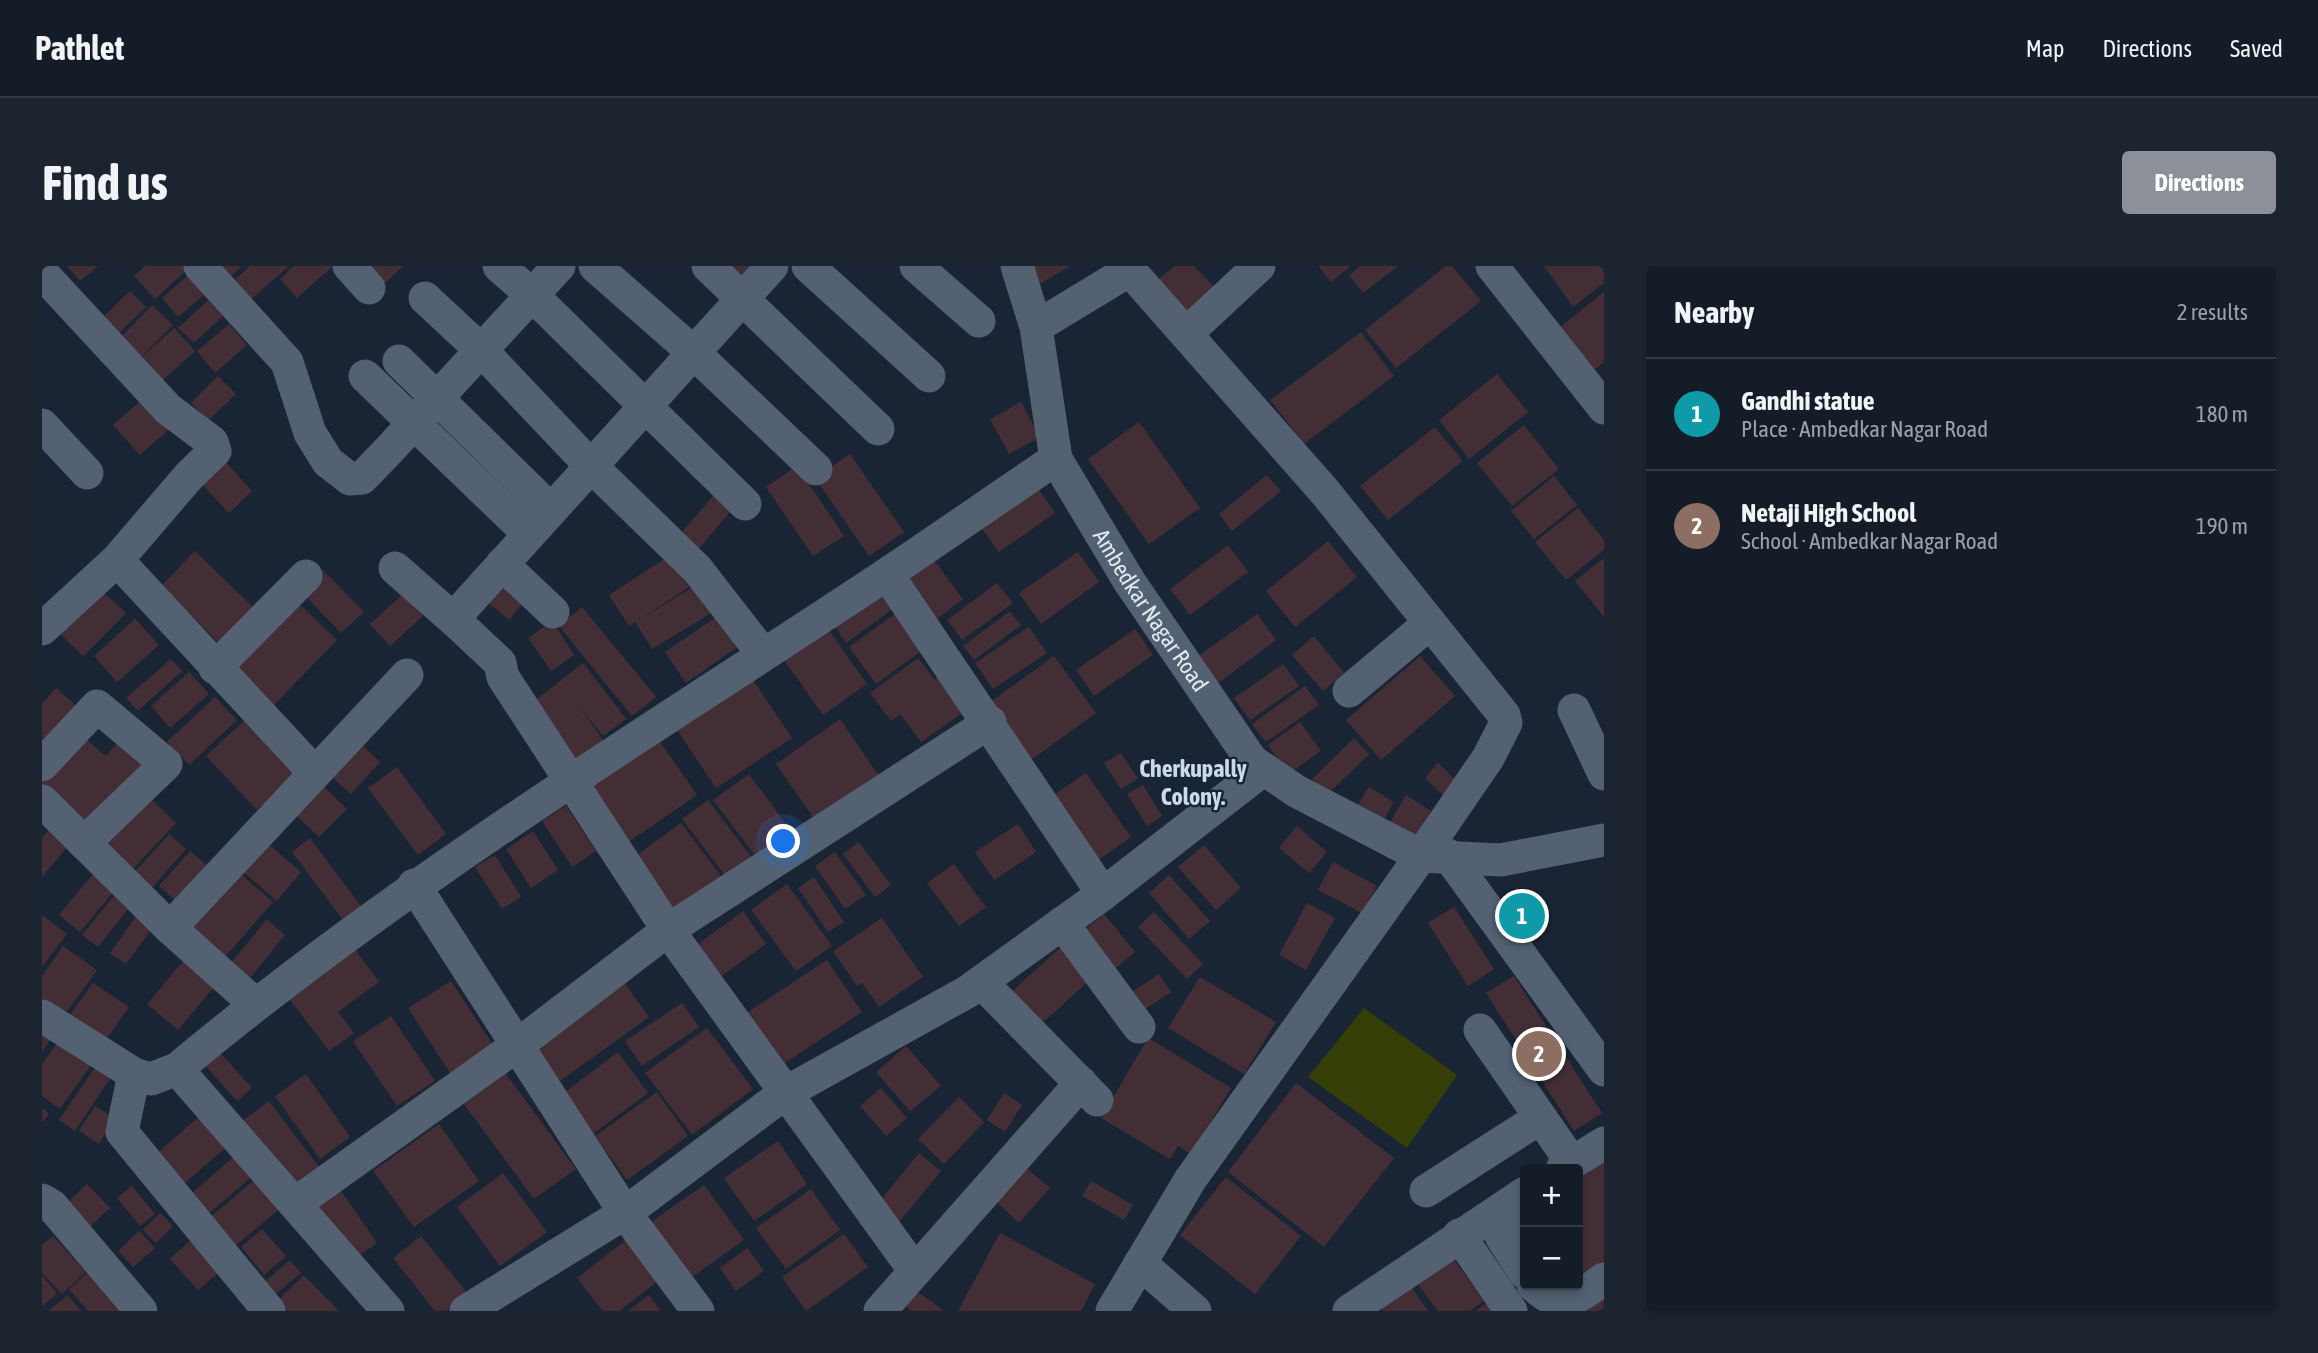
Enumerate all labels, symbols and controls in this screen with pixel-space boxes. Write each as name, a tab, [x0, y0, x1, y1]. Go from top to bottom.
text: Pathlet	[35, 29, 124, 67]
text: Map	[2026, 35, 2064, 62]
text: Directions	[2102, 35, 2192, 62]
text: Saved	[2230, 35, 2283, 62]
button: Directions	[2122, 151, 2276, 214]
text: Find us	[42, 154, 168, 210]
text: Nearby	[1674, 295, 1754, 329]
text: 2 results	[2177, 299, 2248, 325]
text: Gandhi statue	[1741, 386, 1875, 416]
text: 1	[1692, 401, 1702, 427]
text: 180 m	[2196, 401, 2248, 427]
text: Place · Ambedkar Nagar Road	[1741, 416, 1988, 442]
text: Netaji High School	[1741, 498, 1916, 528]
text: 2	[1692, 513, 1702, 539]
text: 190 m	[2196, 513, 2248, 539]
street label: Ambedkar Nagar Road	[1088, 524, 1214, 696]
text: School · Ambedkar Nagar Road	[1741, 528, 1998, 554]
district label: Cherkupally Colony.	[1139, 755, 1247, 810]
your location	[766, 824, 800, 858]
pin: 1	[1499, 890, 1545, 942]
pin: 2	[1516, 1028, 1562, 1080]
map controls	[1520, 1164, 1583, 1290]
button: +	[1520, 1164, 1583, 1227]
button: −	[1520, 1227, 1583, 1290]

